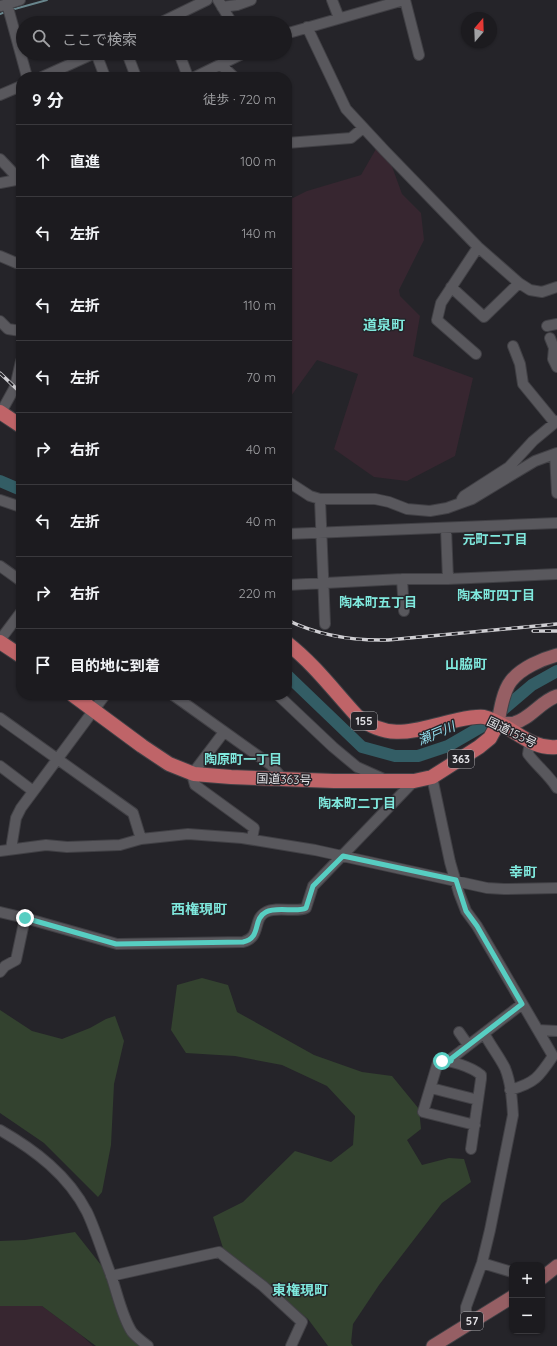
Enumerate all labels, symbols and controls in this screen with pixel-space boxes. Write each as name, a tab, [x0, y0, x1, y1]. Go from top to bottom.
north arrow	[461, 12, 497, 48]
search box	[16, 16, 292, 60]
icon: search	[30, 27, 52, 49]
text: ここで検索	[62, 30, 137, 49]
text: 9 分	[32, 89, 63, 110]
text: 徒歩 · 720 m	[203, 91, 276, 107]
icon: ahead	[32, 150, 54, 172]
text: 直進	[70, 152, 100, 171]
text: 100 m	[240, 153, 276, 169]
icon: left	[32, 222, 54, 244]
text: 左折	[70, 224, 100, 243]
text: 140 m	[241, 225, 276, 241]
icon: left	[32, 294, 54, 316]
text: 左折	[70, 296, 100, 315]
text: 110 m	[243, 297, 276, 313]
district label: 道泉町	[363, 316, 405, 334]
icon: left	[32, 366, 54, 388]
text: 左折	[70, 368, 100, 387]
text: 70 m	[246, 369, 276, 385]
icon: right	[32, 438, 54, 460]
text: 右折	[70, 440, 100, 459]
text: 40 m	[246, 441, 276, 457]
icon: left	[32, 510, 54, 532]
text: 左折	[70, 512, 100, 531]
text: 40 m	[246, 513, 276, 529]
district label: 元町二丁目	[462, 531, 528, 547]
icon: right	[32, 582, 54, 604]
text: 右折	[70, 584, 100, 603]
text: 220 m	[238, 585, 276, 601]
district label: 陶本町四丁目	[457, 587, 535, 603]
district label: 陶本町五丁目	[339, 594, 417, 610]
icon: arrive	[32, 654, 54, 676]
district label: 山脇町	[445, 655, 487, 673]
text: 目的地に到着	[70, 656, 160, 675]
road number: 155	[351, 712, 377, 730]
street label: 国道155号	[485, 714, 539, 750]
water label: 瀬戸川	[415, 717, 459, 748]
road number: 363	[448, 750, 474, 768]
district label: 陶原町一丁目	[204, 751, 282, 767]
street label: 国道363号	[256, 771, 312, 787]
district label: 陶本町二丁目	[318, 795, 396, 811]
district label: 幸町	[509, 863, 537, 881]
district label: 西権現町	[171, 900, 227, 918]
route end	[16, 909, 34, 927]
route start	[433, 1052, 451, 1070]
map controls	[509, 1262, 545, 1334]
button: +	[509, 1262, 545, 1298]
district label: 東権現町	[272, 1281, 328, 1299]
button: −	[509, 1298, 545, 1334]
road number: 57	[461, 1312, 483, 1330]

